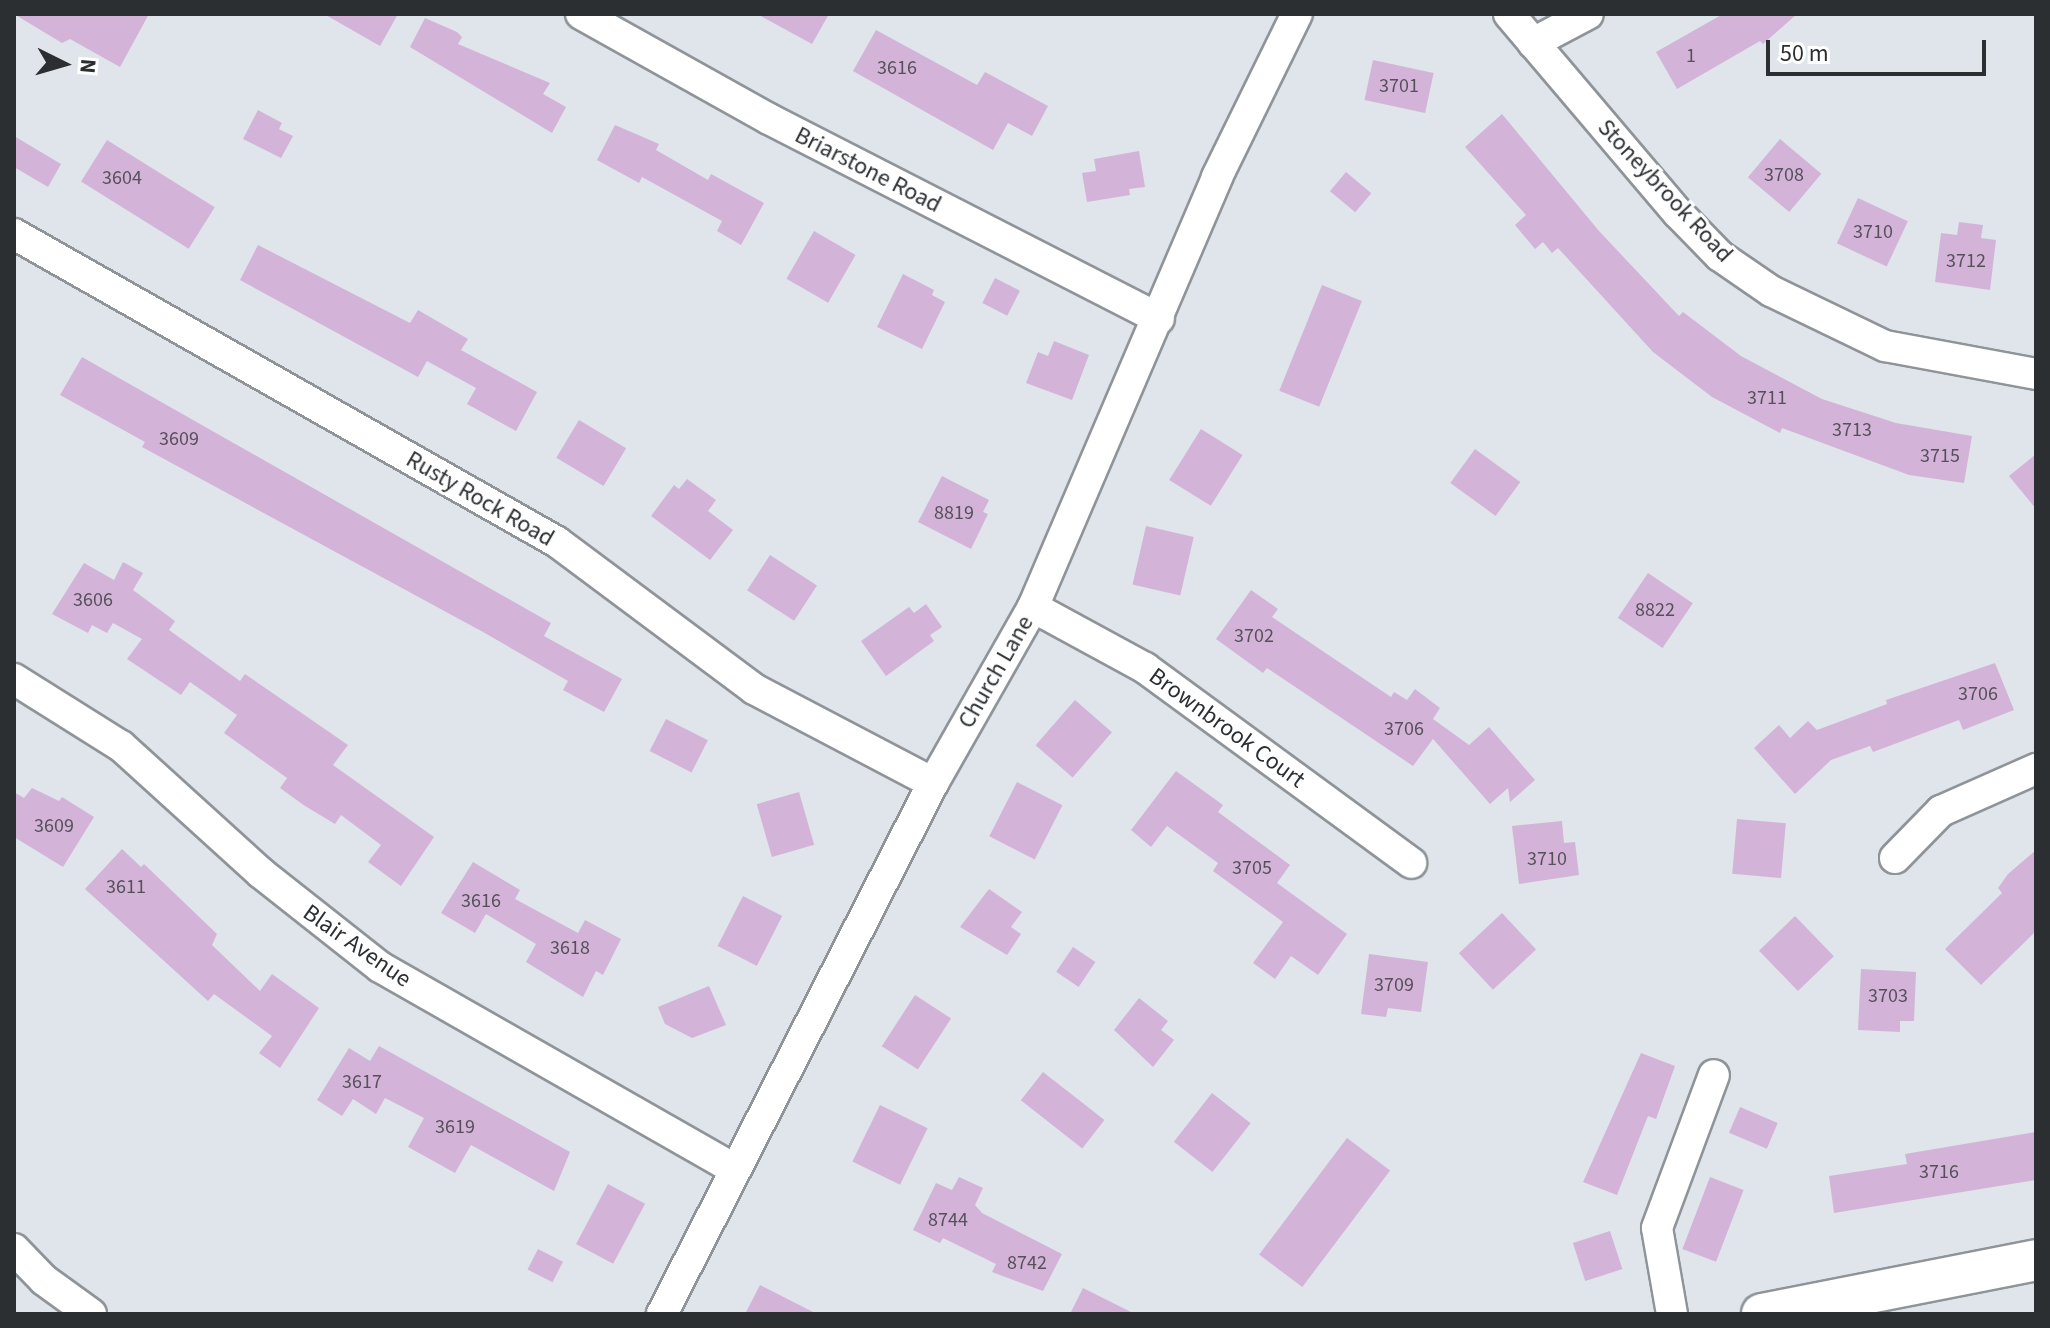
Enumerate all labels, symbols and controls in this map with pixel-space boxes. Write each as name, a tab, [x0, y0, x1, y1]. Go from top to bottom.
north arrow	[24, 24, 104, 104]
scale bar	[1770, 24, 1990, 74]
text: 50 m	[1780, 36, 1829, 71]
house number: 1	[1686, 44, 1696, 68]
house number: 3616	[877, 56, 917, 80]
text: N	[71, 57, 104, 75]
house number: 3701	[1379, 74, 1419, 98]
street label: Stoneybrook Road	[1591, 114, 1739, 268]
street label: Briarstone Road	[790, 121, 946, 219]
house number: 3708	[1764, 163, 1804, 187]
house number: 3604	[102, 166, 142, 190]
house number: 3710	[1853, 220, 1893, 244]
house number: 3712	[1946, 249, 1986, 273]
house number: 3711	[1747, 386, 1787, 410]
house number: 3713	[1832, 418, 1872, 442]
house number: 3609	[159, 427, 199, 451]
house number: 3715	[1920, 444, 1960, 468]
street label: Rusty Rock Road	[401, 445, 559, 553]
house number: 8819	[934, 501, 974, 525]
house number: 3606	[73, 588, 113, 612]
house number: 8822	[1635, 598, 1675, 622]
street label: Church Lane	[952, 610, 1040, 734]
house number: 3702	[1234, 624, 1274, 648]
street label: Brownbrook Court	[1143, 662, 1311, 794]
house number: 3706	[1958, 682, 1998, 706]
house number: 3706	[1384, 717, 1424, 741]
house number: 3609	[34, 814, 74, 838]
house number: 3710	[1527, 847, 1567, 871]
house number: 3705	[1232, 856, 1272, 880]
house number: 3611	[106, 875, 146, 899]
house number: 3616	[461, 889, 501, 913]
street label: Blair Avenue	[297, 898, 417, 994]
house number: 3618	[550, 936, 590, 960]
house number: 3709	[1374, 973, 1414, 997]
house number: 3703	[1868, 984, 1908, 1008]
house number: 3617	[342, 1070, 382, 1094]
house number: 3619	[435, 1115, 475, 1139]
house number: 3716	[1919, 1160, 1959, 1184]
house number: 8744	[928, 1208, 968, 1232]
house number: 8742	[1007, 1251, 1047, 1275]

